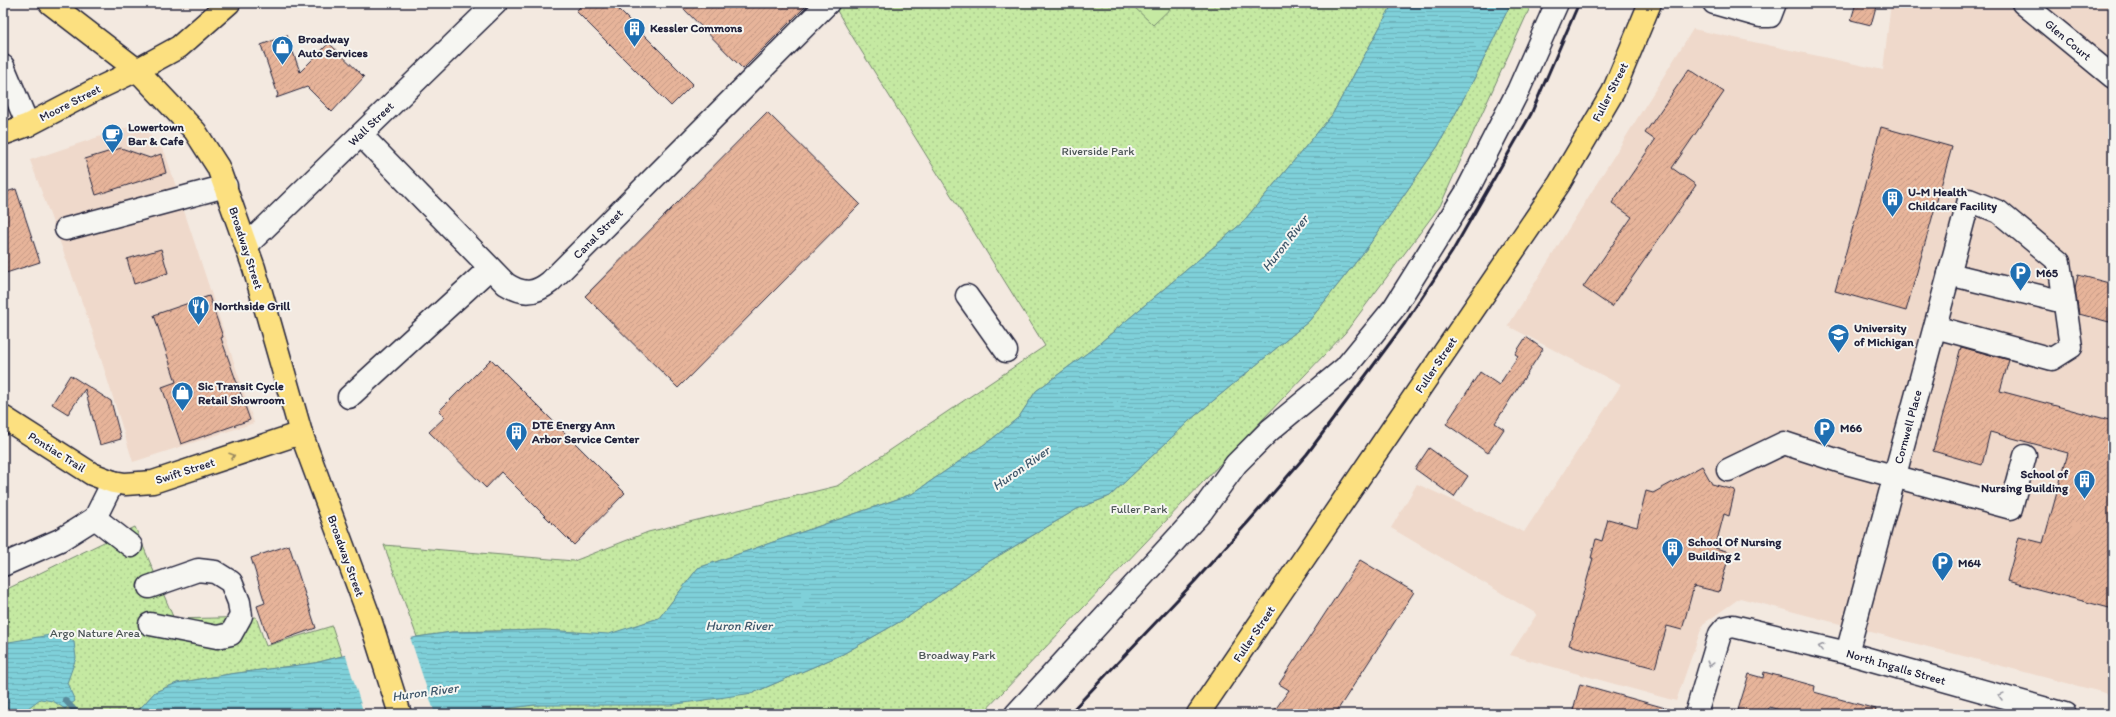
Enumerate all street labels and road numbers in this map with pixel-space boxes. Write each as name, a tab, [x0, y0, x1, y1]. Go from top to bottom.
street label: Glen Court	[2042, 17, 2094, 64]
street label: Fuller Street	[1589, 60, 1631, 124]
street label: Moore Street	[37, 81, 103, 124]
street label: Wall Street	[345, 99, 397, 149]
street label: Broadway Street	[226, 205, 266, 291]
street label: Canal Street	[570, 206, 626, 262]
street label: Fuller Street	[1412, 334, 1460, 396]
street label: Cornwell Place	[1891, 388, 1925, 466]
street label: Pontiac Trail	[26, 429, 89, 475]
street label: Swift Street	[154, 455, 217, 487]
street label: Broadway Street	[325, 513, 367, 599]
street label: Fuller Street	[1230, 603, 1278, 665]
street label: North Ingalls Street	[1845, 646, 1948, 688]

